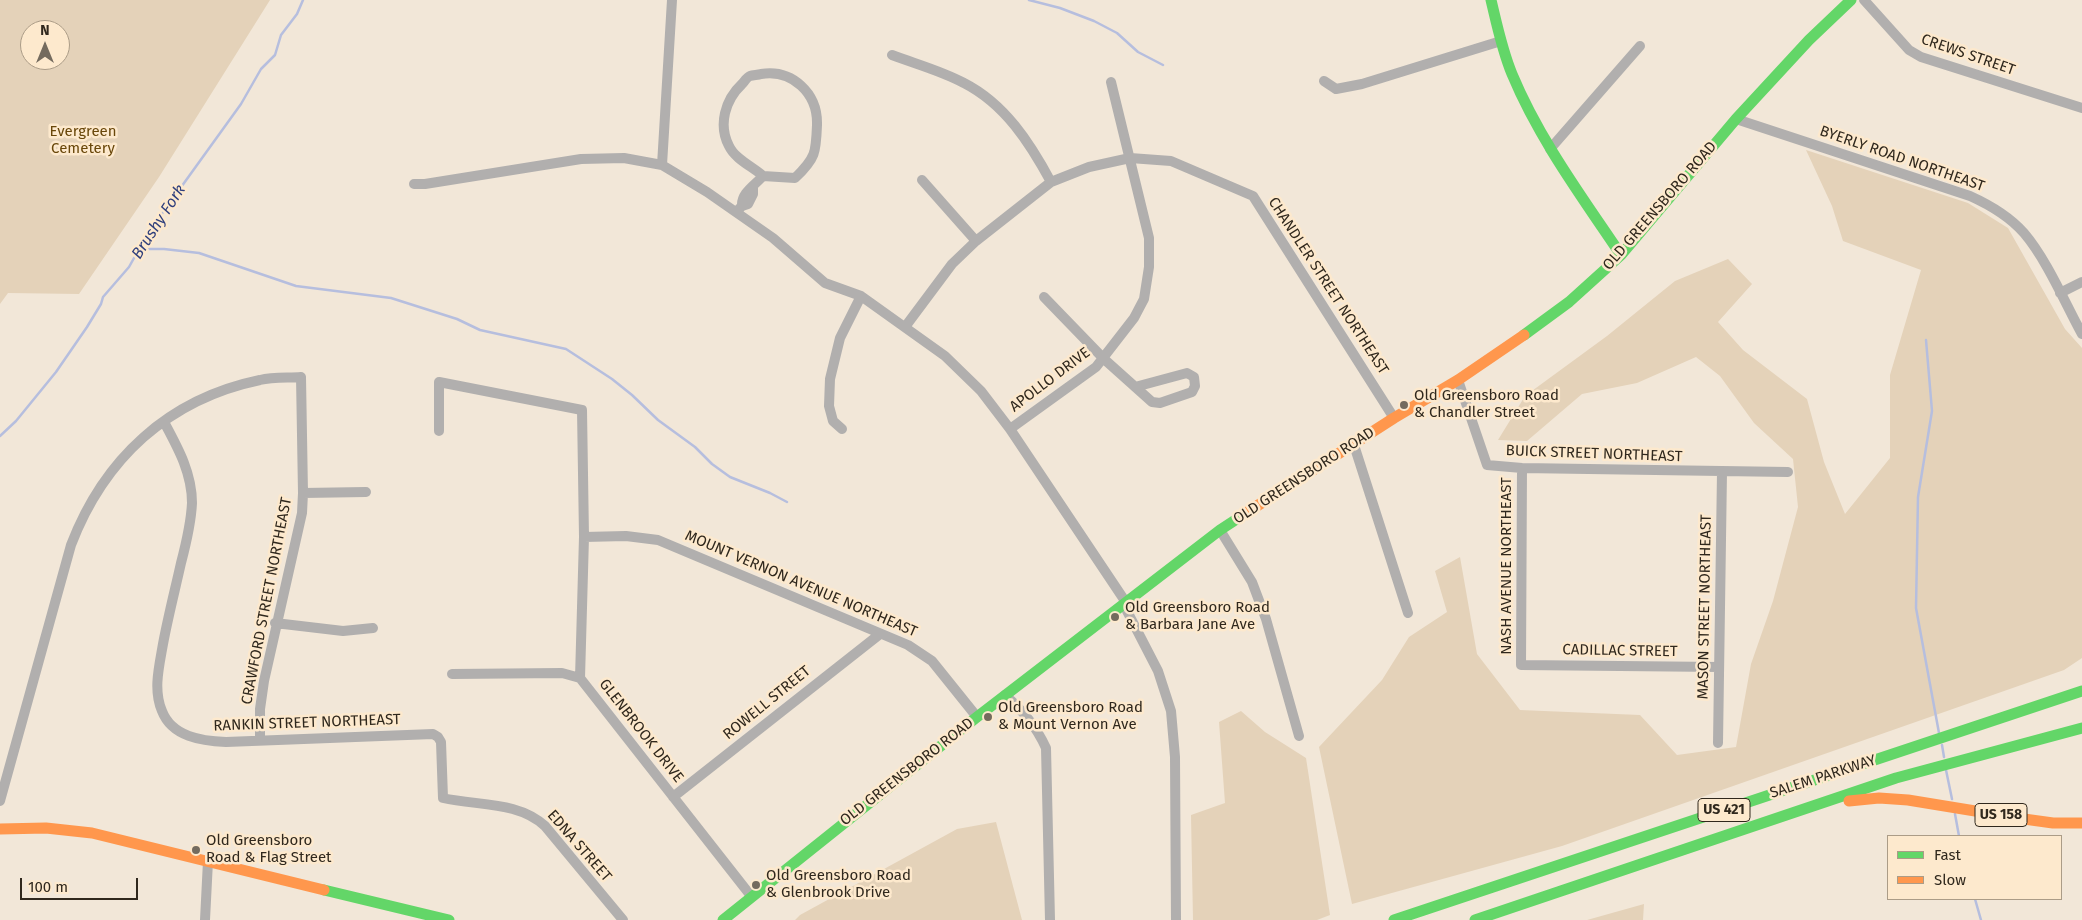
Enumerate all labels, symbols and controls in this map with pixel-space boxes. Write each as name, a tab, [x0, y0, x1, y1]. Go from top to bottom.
north arrow	[20, 20, 70, 70]
text: N	[40, 22, 50, 39]
street label: CREWS STREET	[1919, 30, 2017, 80]
street label: BYERLY ROAD NORTHEAST	[1817, 122, 1987, 196]
park label: Evergreen Cemetery	[49, 123, 117, 158]
street label: OLD GREENSBORO ROAD	[1599, 138, 1721, 274]
water label: Brushy Fork	[128, 181, 190, 263]
street label: CHANDLER STREET NORTHEAST	[1264, 194, 1392, 378]
street label: APOLLO DRIVE	[1006, 344, 1094, 416]
place label: Old Greensboro Road & Chandler Street	[1414, 387, 1559, 422]
marker: Old Greensboro Road & Chandler Street	[1398, 399, 1410, 411]
street label: OLD GREENSBORO ROAD	[1230, 424, 1378, 528]
street label: BUICK STREET NORTHEAST	[1505, 442, 1683, 466]
street label: NASH AVENUE NORTHEAST	[1498, 477, 1516, 655]
street label: CRAWFORD STREET NORTHEAST	[238, 496, 296, 706]
street label: MASON STREET NORTHEAST	[1694, 514, 1716, 700]
street label: MOUNT VERNON AVENUE NORTHEAST	[682, 527, 920, 641]
place label: Old Greensboro Road & Barbara Jane Ave	[1125, 599, 1270, 634]
marker: Old Greensboro Road & Barbara Jane Ave	[1109, 611, 1121, 623]
street label: CADILLAC STREET	[1562, 641, 1678, 661]
street label: ROWELL STREET	[720, 662, 814, 744]
street label: GLENBROOK DRIVE	[595, 676, 687, 786]
place label: Old Greensboro Road & Mount Vernon Ave	[998, 699, 1143, 734]
street label: RANKIN STREET NORTHEAST	[213, 711, 401, 735]
marker: Old Greensboro Road & Mount Vernon Ave	[982, 711, 994, 723]
street label: OLD GREENSBORO ROAD	[837, 714, 977, 830]
street label: SALEM PARKWAY	[1768, 751, 1878, 803]
road number: US 421	[1698, 798, 1750, 822]
road number: US 158	[1975, 804, 2027, 826]
street label: EDNA STREET	[543, 807, 615, 885]
place label: Old Greensboro Road & Flag Street	[206, 832, 331, 867]
legend	[1887, 835, 2062, 900]
marker: Old Greensboro Road & Flag Street	[190, 844, 202, 856]
text: Fast	[1934, 846, 1961, 864]
place label: Old Greensboro Road & Glenbrook Drive	[766, 867, 911, 902]
scale bar	[22, 868, 140, 900]
text: Slow	[1934, 871, 1966, 889]
text: 100 m	[28, 878, 68, 896]
marker: Old Greensboro Road & Glenbrook Drive	[750, 879, 762, 891]

